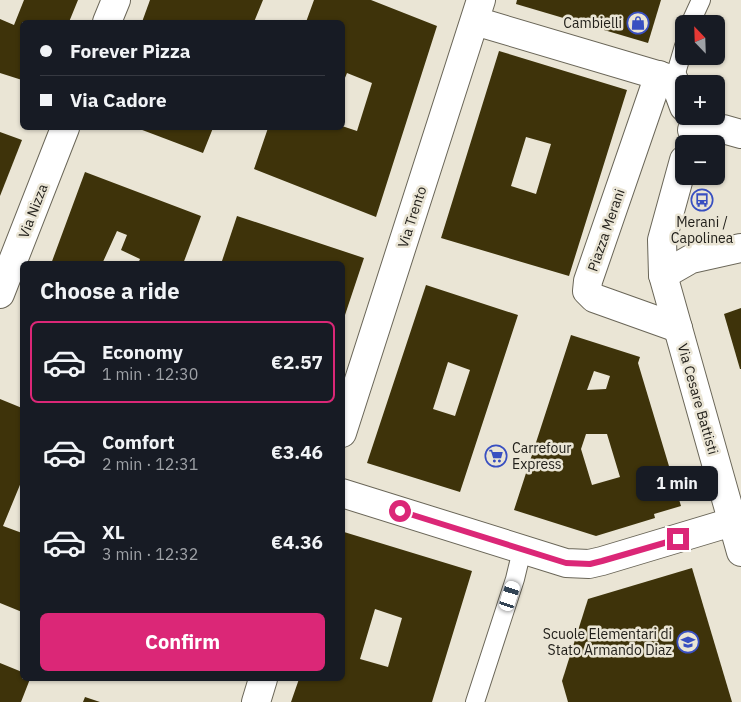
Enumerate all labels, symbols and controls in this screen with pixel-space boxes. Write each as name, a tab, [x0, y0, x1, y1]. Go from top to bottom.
shop icon: Cambielli	[626, 11, 650, 35]
place label: Cambielli	[563, 14, 622, 32]
north arrow	[675, 15, 725, 65]
map controls	[675, 15, 725, 185]
text: Forever Pizza	[70, 39, 191, 63]
button: +	[675, 75, 725, 125]
text: Via Cadore	[70, 88, 167, 112]
button: −	[675, 135, 725, 185]
street label: Via Nizza	[14, 181, 52, 241]
street label: Via Trento	[394, 184, 430, 250]
street label: Piazza Merani	[583, 186, 629, 274]
bus stop icon: Merani / Capolinea	[690, 188, 714, 212]
place label: Merani / Capolinea	[671, 213, 734, 247]
text: Choose a ride	[40, 276, 180, 305]
icon: car	[42, 340, 87, 385]
text: Economy	[102, 340, 183, 364]
street label: Via Cesare Battisti	[674, 341, 722, 457]
text: €2.57	[271, 350, 323, 374]
text: 1 min · 12:30	[102, 364, 198, 384]
icon: car	[42, 430, 87, 475]
text: Comfort	[102, 430, 175, 454]
place label: Carrefour Express	[512, 439, 571, 473]
text: €3.46	[271, 440, 323, 464]
supermarket icon: Carrefour Express	[484, 444, 508, 468]
text: 2 min · 12:31	[102, 454, 198, 474]
callout: 1 min	[637, 466, 719, 502]
text: 1 min	[656, 473, 698, 493]
route start	[389, 500, 411, 522]
icon: car	[42, 520, 87, 565]
text: XL	[102, 520, 125, 544]
route end	[667, 528, 689, 550]
text: €4.36	[271, 530, 323, 554]
text: 3 min · 12:32	[102, 544, 198, 564]
car	[498, 579, 521, 613]
button: Confirm	[40, 613, 325, 671]
place label: Scuole Elementari di Stato Armando Diaz	[543, 625, 672, 659]
school or university icon: Scuole Elementari di Stato Armando Diaz	[676, 630, 700, 654]

